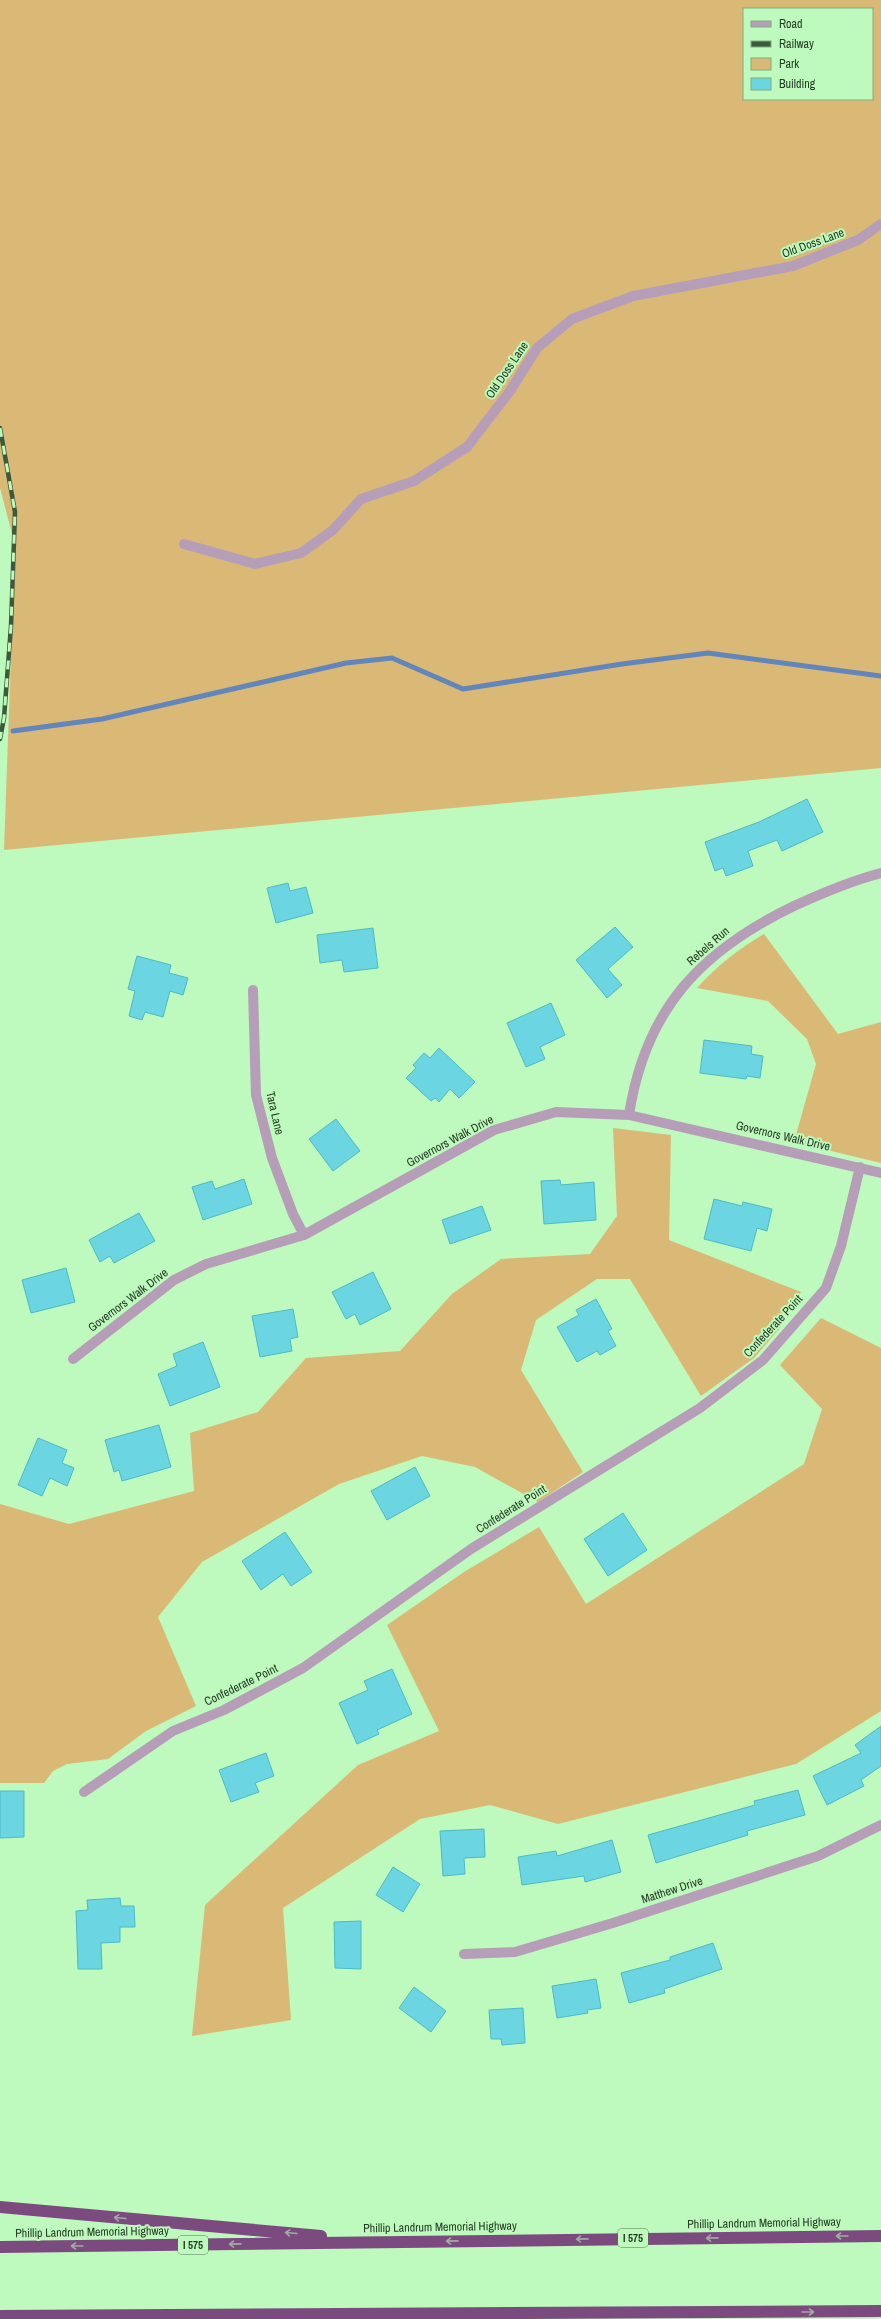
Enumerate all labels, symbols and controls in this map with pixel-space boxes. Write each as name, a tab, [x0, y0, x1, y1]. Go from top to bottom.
legend	[743, 8, 873, 100]
text: Road	[779, 16, 803, 32]
text: Railway	[779, 36, 814, 52]
text: Park	[779, 56, 799, 72]
text: Building	[779, 76, 816, 92]
street label: Old Doss Lane	[780, 224, 846, 262]
street label: Old Doss Lane	[482, 339, 532, 401]
street label: Rebels Run	[683, 923, 733, 969]
street label: Tara Lane	[262, 1090, 288, 1136]
street label: Governors Walk Drive	[404, 1111, 496, 1171]
street label: Governors Walk Drive	[734, 1117, 832, 1155]
street label: Governors Walk Drive	[85, 1265, 171, 1335]
street label: Confederate Point	[740, 1291, 806, 1361]
street label: Confederate Point	[473, 1481, 549, 1537]
street label: Confederate Point	[202, 1660, 281, 1710]
street label: Matthew Drive	[639, 1873, 705, 1907]
one-way arrow	[114, 2214, 127, 2222]
street label: Phillip Landrum Memorial Highway	[687, 2214, 841, 2232]
street label: Phillip Landrum Memorial Highway	[363, 2218, 517, 2236]
street label: Phillip Landrum Memorial Highway	[15, 2223, 169, 2241]
road number: I 575	[618, 2229, 648, 2247]
one-way arrow	[285, 2230, 298, 2237]
one-way arrow	[836, 2232, 849, 2240]
one-way arrow	[706, 2234, 719, 2242]
one-way arrow	[576, 2235, 589, 2243]
road number: I 575	[178, 2236, 208, 2254]
one-way arrow	[446, 2237, 459, 2245]
one-way arrow	[229, 2240, 242, 2248]
one-way arrow	[71, 2242, 84, 2250]
one-way arrow	[801, 2308, 814, 2316]

